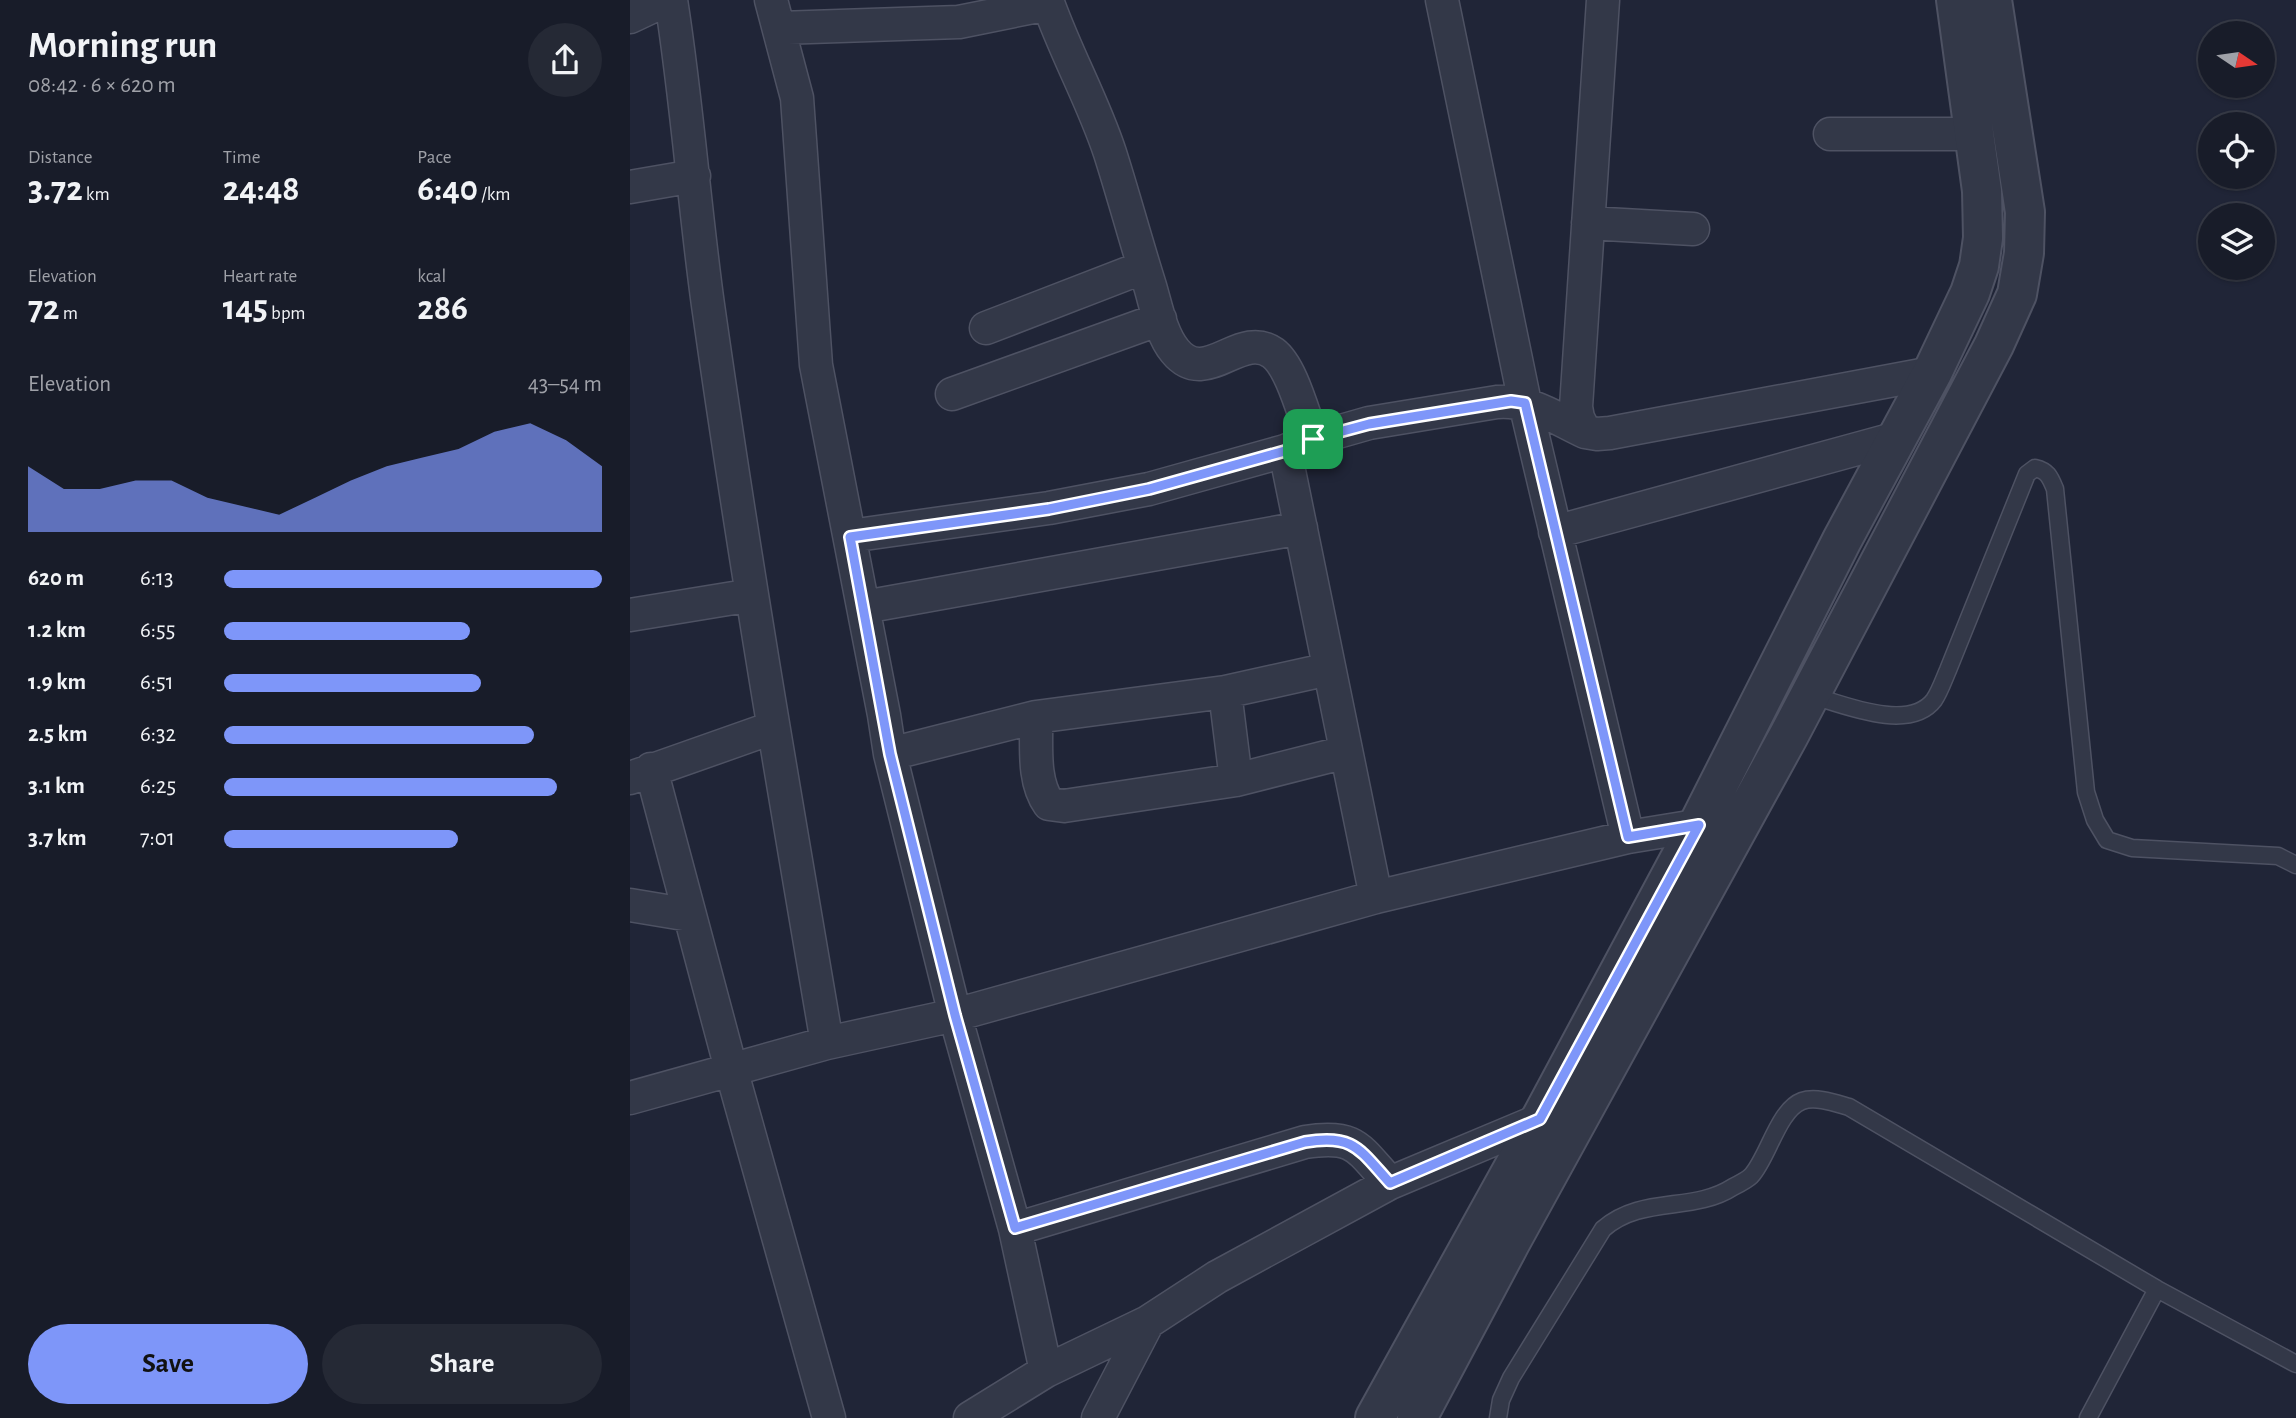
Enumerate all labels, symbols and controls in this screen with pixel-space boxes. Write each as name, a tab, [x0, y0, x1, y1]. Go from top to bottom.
north arrow	[2198, 21, 2275, 98]
map controls	[2198, 21, 2275, 280]
button: share	[528, 23, 602, 97]
text: Morning run	[28, 27, 217, 65]
text: 08:42 · 6 × 620 m	[28, 74, 176, 97]
button: locate	[2198, 112, 2275, 189]
text: Distance	[28, 148, 92, 167]
text: Time	[223, 148, 261, 167]
text: Pace	[417, 148, 452, 167]
text: 3.72	[28, 172, 83, 207]
text: 24:48	[223, 172, 300, 207]
text: 6:40	[417, 172, 478, 207]
text: km	[83, 185, 110, 204]
text: /km	[478, 185, 511, 204]
button: layers	[2198, 203, 2275, 280]
text: Elevation	[28, 267, 97, 286]
text: Heart rate	[223, 267, 297, 286]
text: kcal	[417, 267, 446, 286]
text: 72	[28, 291, 60, 326]
text: 145	[223, 291, 268, 326]
text: 286	[417, 291, 468, 326]
text: m	[60, 304, 78, 323]
text: bpm	[268, 304, 306, 323]
text: Elevation	[28, 373, 111, 396]
text: 43–54 m	[528, 373, 602, 396]
pin	[1283, 409, 1343, 469]
icon: arrive	[1294, 420, 1332, 458]
text: 620 m	[28, 567, 84, 590]
text: 6:13	[140, 567, 173, 590]
text: 1.2 km	[28, 619, 86, 642]
text: 6:55	[140, 619, 175, 642]
text: 1.9 km	[28, 671, 86, 694]
text: 6:51	[140, 671, 174, 694]
text: 2.5 km	[28, 723, 87, 746]
text: 6:32	[140, 723, 176, 746]
text: 3.1 km	[28, 775, 85, 798]
text: 6:25	[140, 775, 176, 798]
text: 3.7 km	[28, 827, 87, 850]
text: 7:01	[140, 827, 175, 850]
button: Save	[28, 1324, 308, 1404]
button: Share	[322, 1324, 602, 1404]

